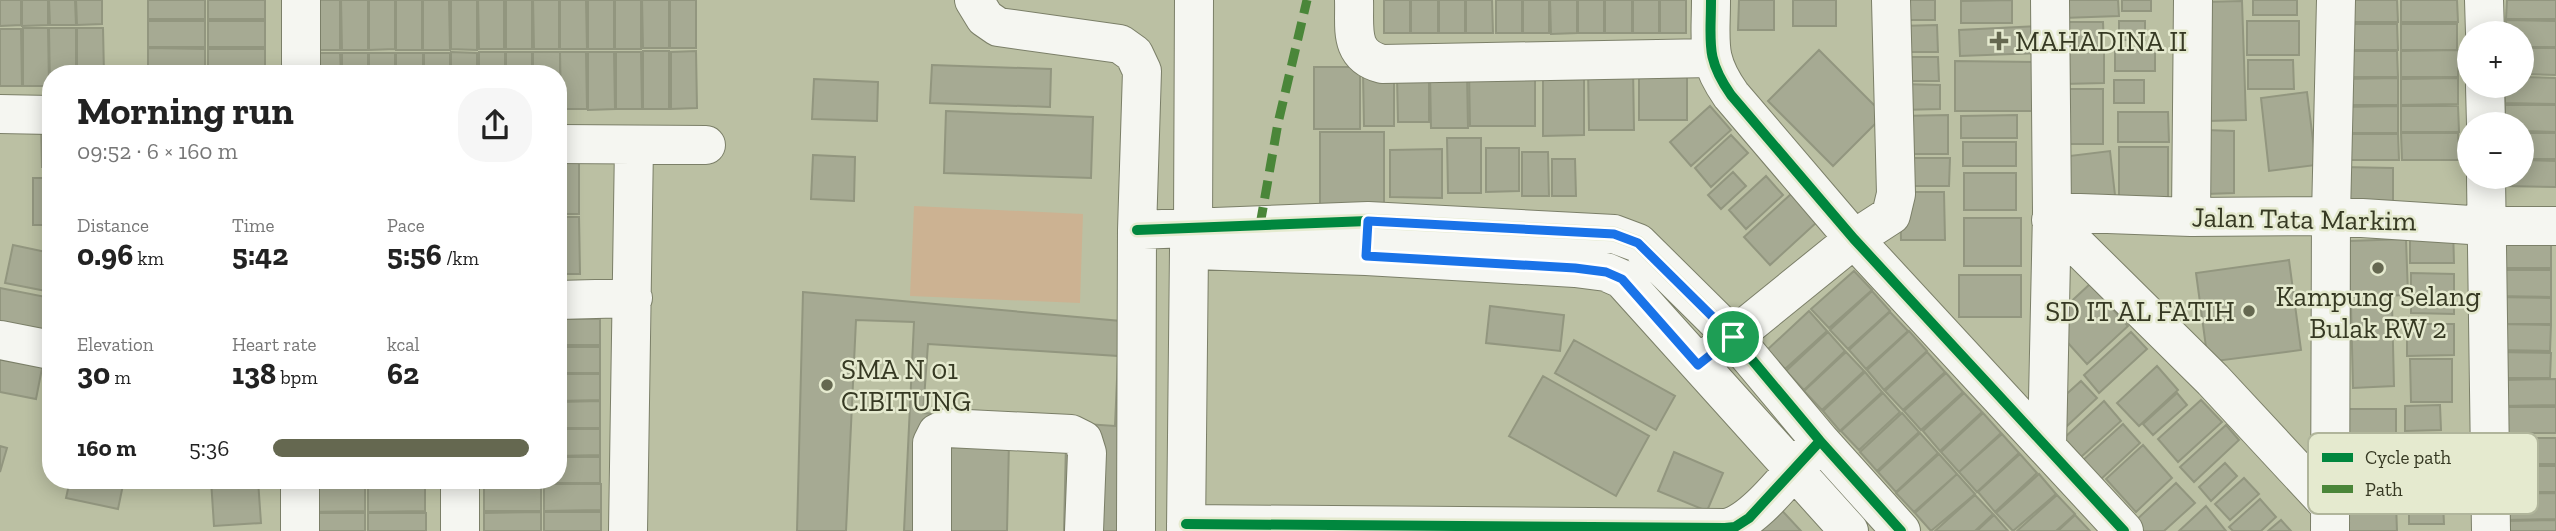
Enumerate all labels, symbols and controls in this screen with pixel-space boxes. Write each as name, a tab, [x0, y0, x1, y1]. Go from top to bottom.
map controls	[2457, 21, 2534, 189]
button: +	[2457, 21, 2534, 98]
place label: MAHADINA II	[2015, 25, 2187, 58]
marker: MAHADINA II	[1989, 31, 2009, 51]
text: Morning run	[77, 88, 294, 134]
button: share	[458, 88, 532, 162]
button: −	[2457, 112, 2534, 189]
text: 09:52 · 6 × 160 m	[77, 137, 238, 165]
street label: Jalan Tata Markim	[2191, 201, 2417, 237]
text: Distance	[77, 214, 149, 237]
text: Time	[232, 214, 274, 237]
text: Pace	[387, 214, 425, 237]
text: 0.96	[77, 237, 133, 273]
text: 5:42	[232, 237, 288, 273]
text: 5:56	[387, 237, 442, 273]
text: km	[133, 247, 164, 270]
text: /km	[442, 247, 479, 270]
marker: Kampung Selang Bulak RW 2	[2370, 260, 2386, 276]
place label: Kampung Selang Bulak RW 2	[2276, 280, 2480, 345]
place label: SD IT AL FATIH	[2045, 295, 2235, 328]
marker: SD IT AL FATIH	[2241, 303, 2257, 319]
pin	[1703, 307, 1763, 367]
icon: arrive	[1714, 318, 1752, 356]
text: Elevation	[77, 333, 154, 356]
text: Heart rate	[232, 333, 317, 356]
text: kcal	[387, 333, 420, 356]
place label: SMA N 01 CIBITUNG	[841, 353, 971, 418]
text: 30	[77, 356, 110, 392]
text: 138	[232, 356, 276, 392]
text: 62	[387, 356, 419, 392]
text: m	[110, 366, 131, 389]
text: bpm	[276, 366, 318, 389]
marker: SMA N 01 CIBITUNG	[819, 377, 835, 393]
legend	[2308, 433, 2538, 514]
text: 160 m	[77, 434, 136, 462]
text: 5:36	[189, 434, 229, 462]
text: Cycle path	[2365, 446, 2451, 469]
text: Path	[2365, 478, 2403, 501]

